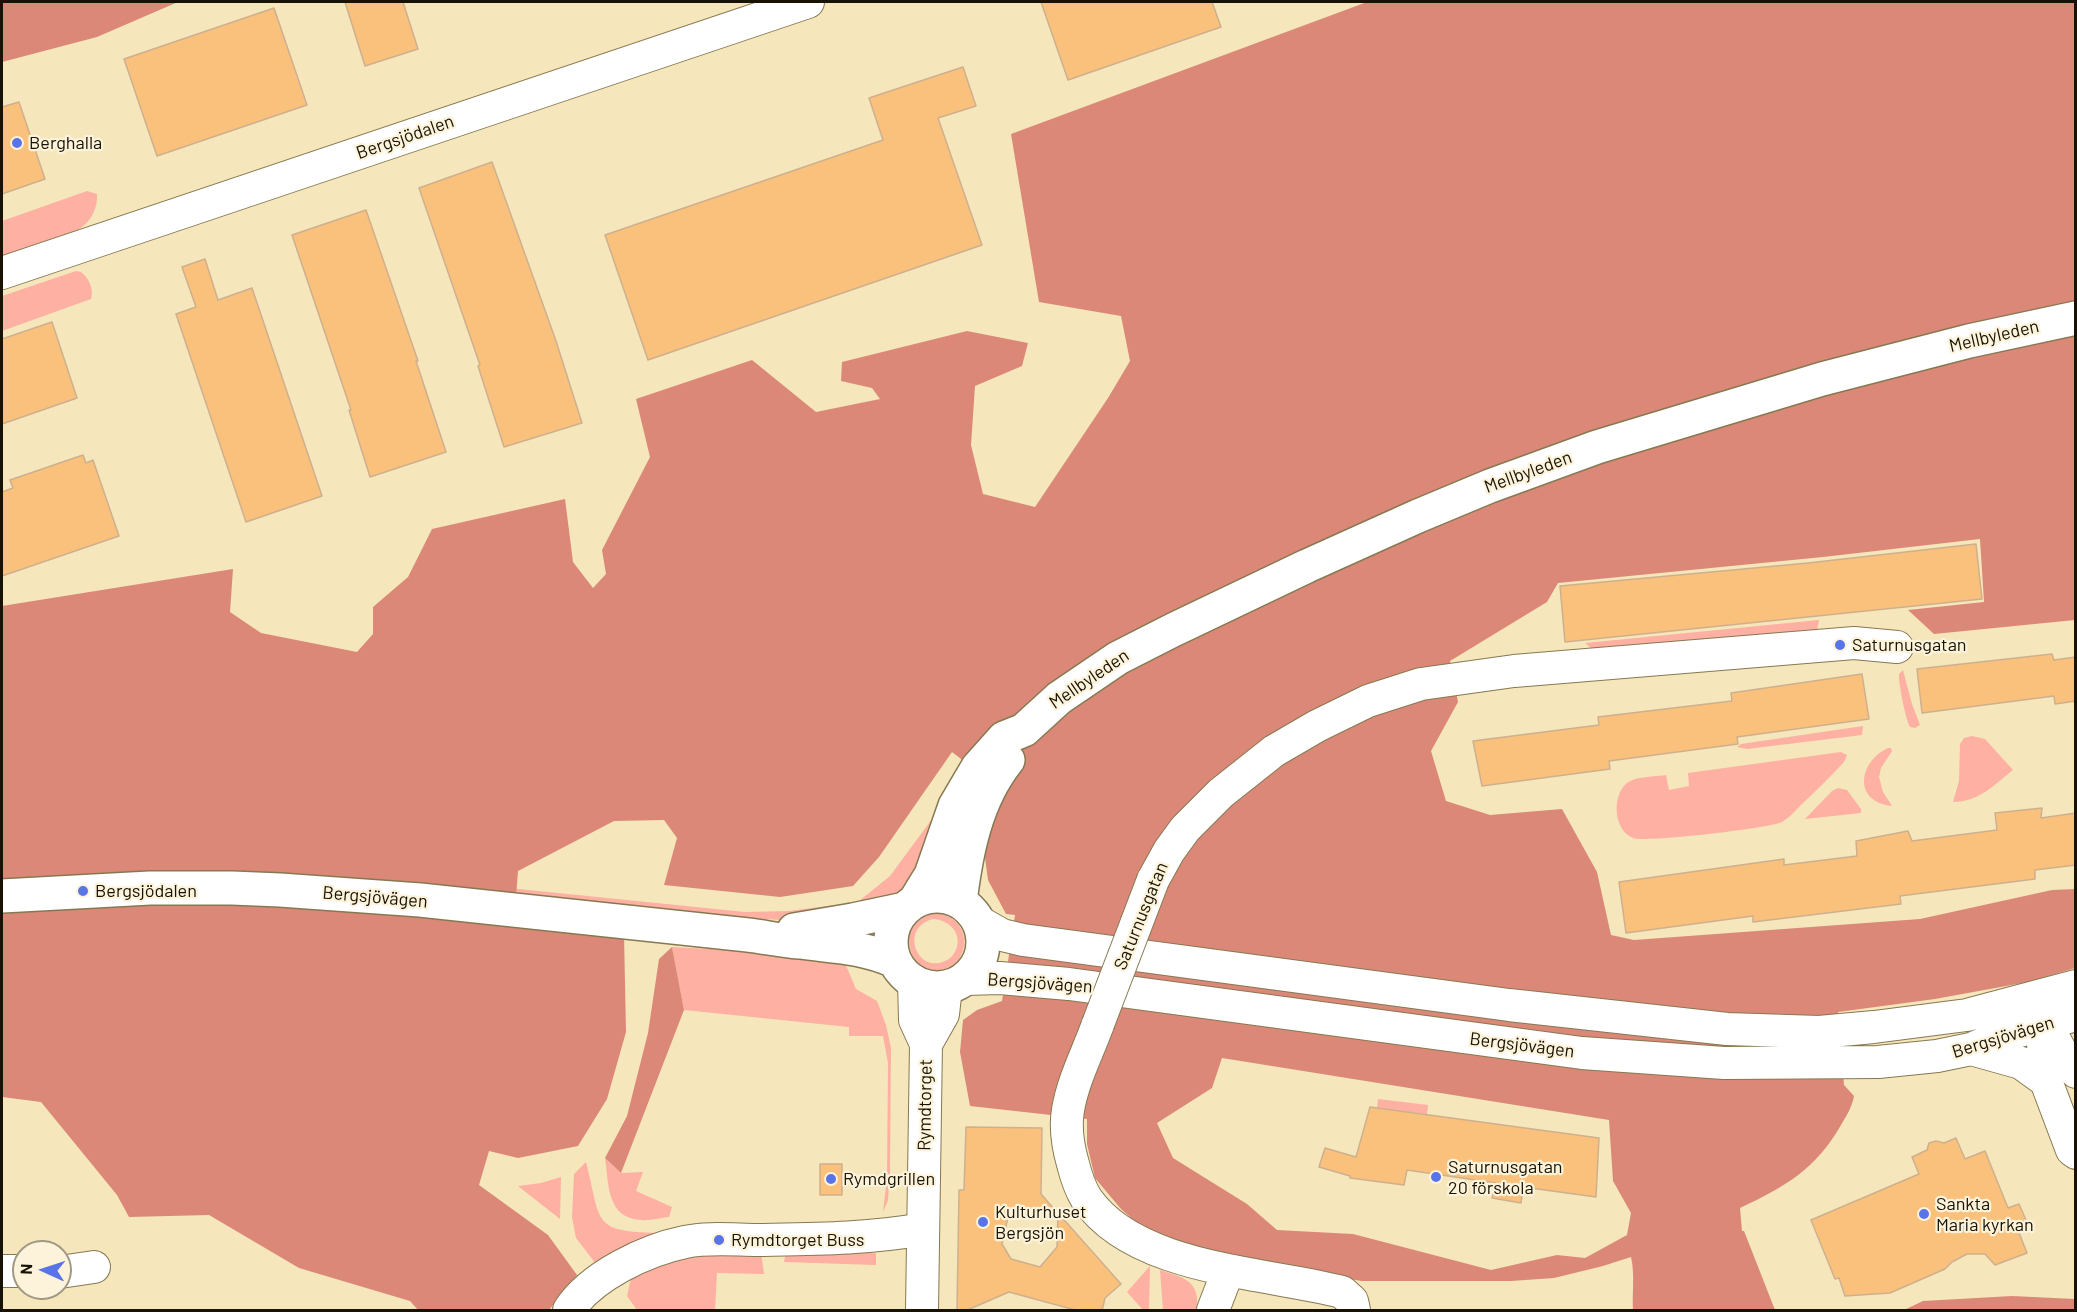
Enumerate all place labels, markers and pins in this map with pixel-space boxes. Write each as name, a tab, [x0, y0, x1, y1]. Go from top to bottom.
place label: Berghalla	[29, 132, 102, 154]
marker: Berghalla	[10, 136, 24, 150]
place label: Saturnusgatan	[1852, 634, 1967, 656]
marker: Saturnusgatan	[1833, 638, 1847, 652]
place label: Bergsjödalen	[95, 880, 197, 902]
marker: Bergsjödalen	[76, 884, 90, 898]
place label: Saturnusgatan 20 förskola	[1448, 1156, 1563, 1198]
place label: Rymdgrillen	[843, 1168, 935, 1190]
marker: Saturnusgatan 20 förskola	[1429, 1170, 1443, 1184]
marker: Rymdgrillen	[824, 1172, 838, 1186]
place label: Sankta Maria kyrkan	[1936, 1193, 2034, 1236]
place label: Kulturhuset Bergsjön	[995, 1201, 1087, 1244]
marker: Sankta Maria kyrkan	[1917, 1207, 1931, 1221]
marker: Kulturhuset Bergsjön	[976, 1215, 990, 1229]
place label: Rymdtorget Buss	[731, 1229, 864, 1251]
marker: Rymdtorget Buss	[712, 1233, 726, 1247]

